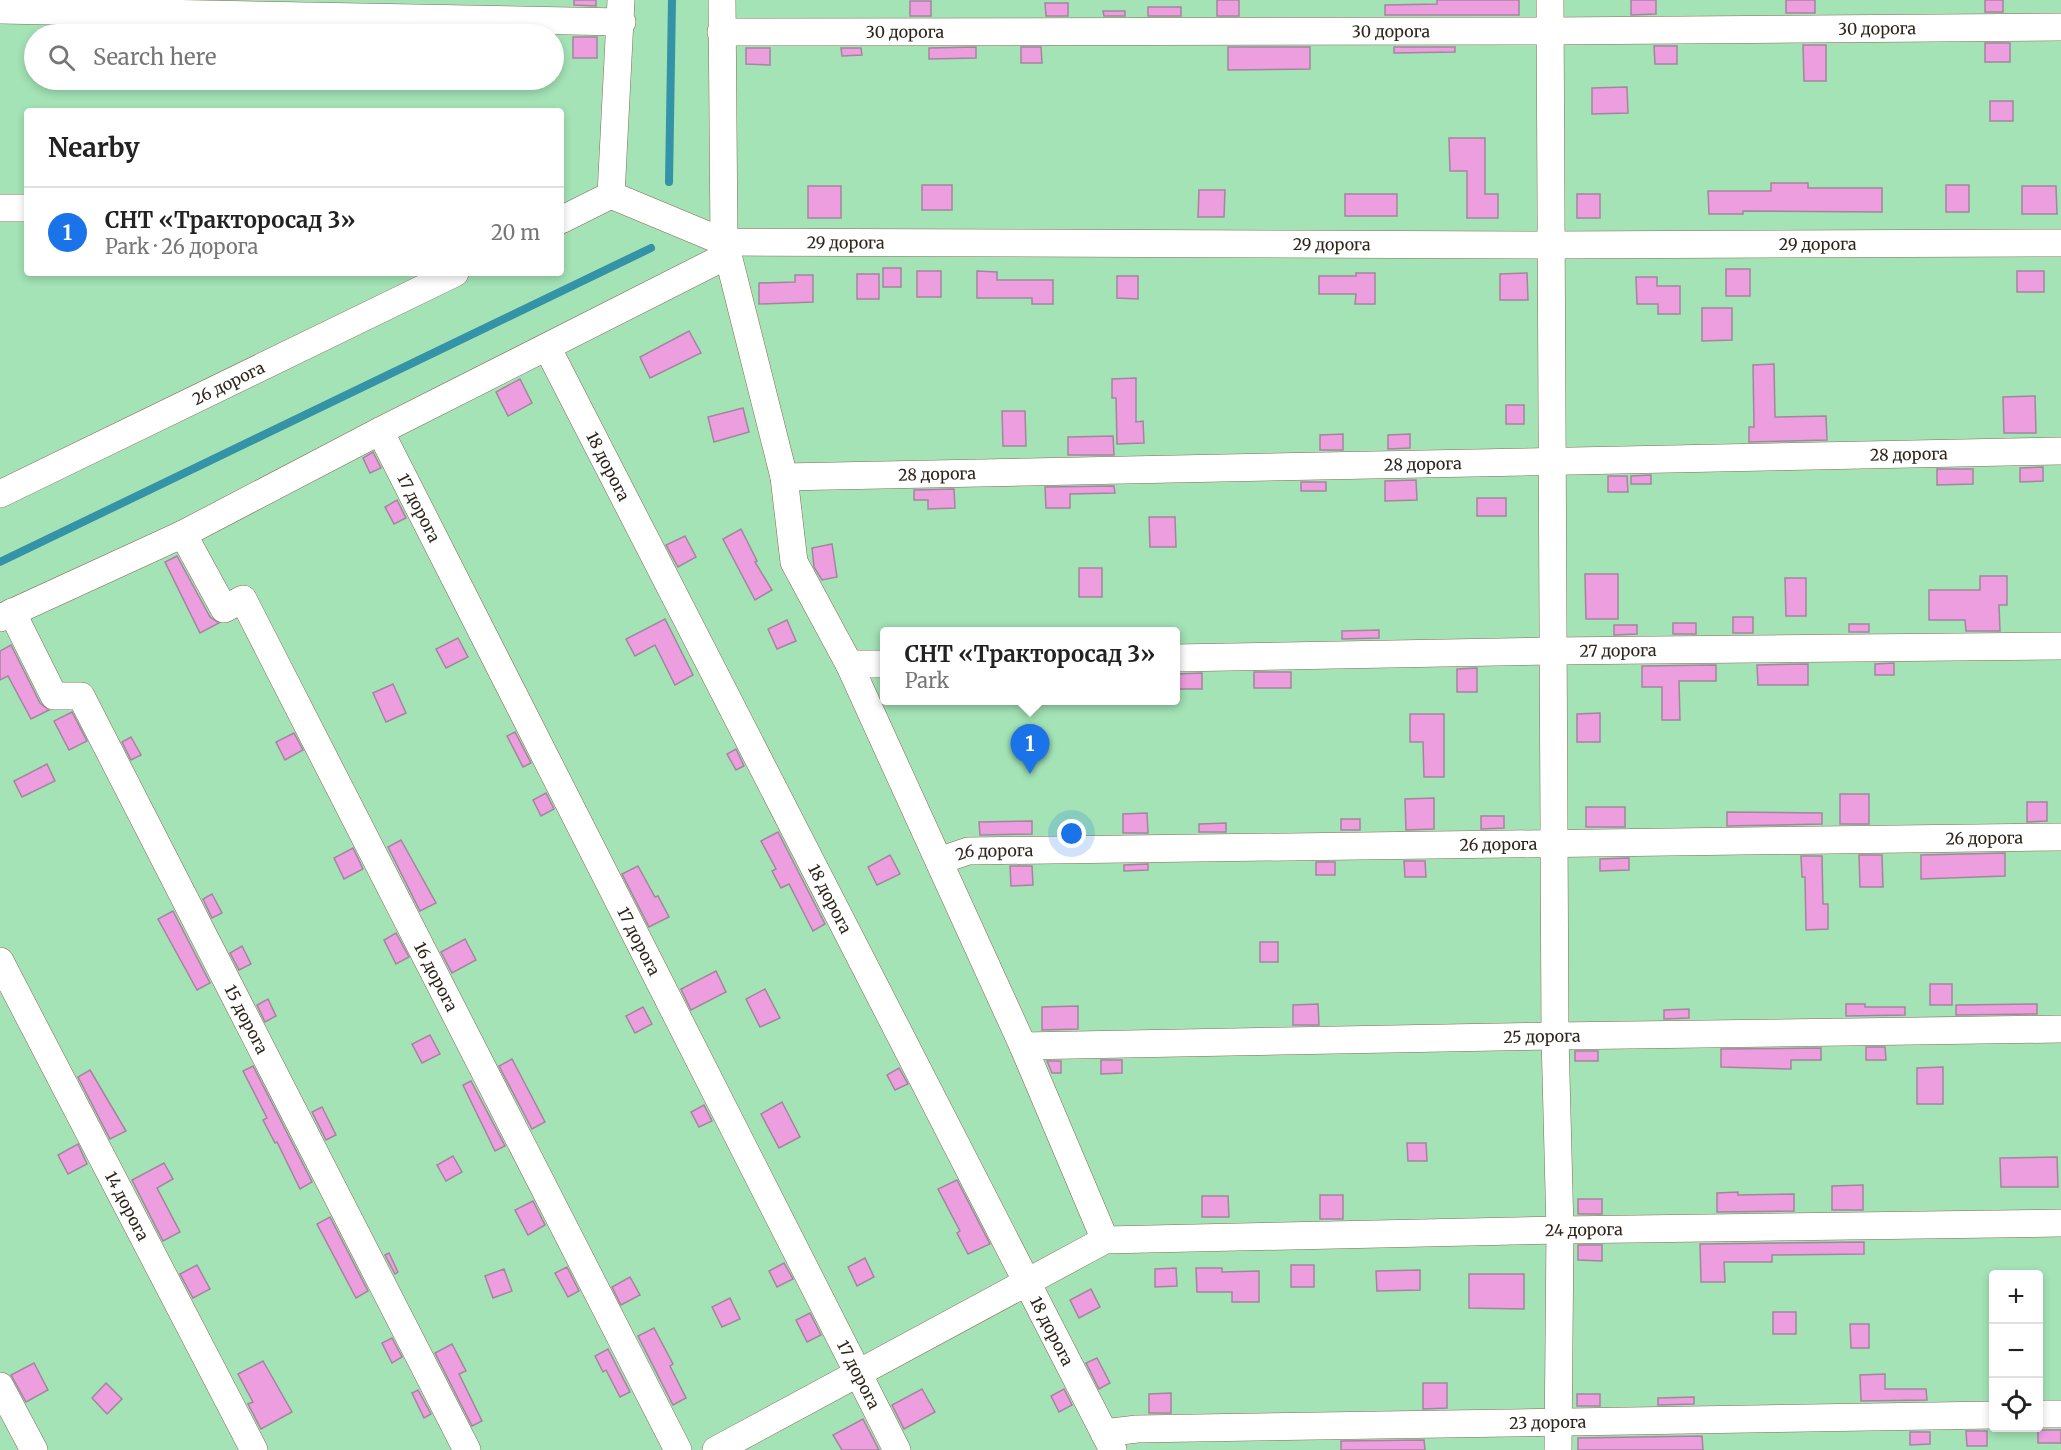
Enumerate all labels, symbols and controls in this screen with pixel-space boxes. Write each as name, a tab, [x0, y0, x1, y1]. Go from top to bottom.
street label: 30 дорога	[1838, 18, 1917, 39]
street label: 30 дорога	[1352, 21, 1431, 41]
street label: 30 дорога	[866, 22, 945, 42]
search box	[24, 24, 564, 90]
icon: search	[45, 41, 78, 74]
text: Search here	[93, 43, 216, 71]
text: Nearby	[48, 131, 140, 164]
text: СНТ «Тракторосад 3»	[105, 206, 356, 234]
text: 1	[63, 220, 72, 245]
text: 20 m	[491, 220, 540, 245]
street label: 29 дорога	[807, 232, 885, 253]
text: Park · 26 дорога	[105, 234, 258, 259]
street label: 29 дорога	[1293, 234, 1371, 254]
street label: 29 дорога	[1779, 234, 1857, 254]
street label: 26 дорога	[189, 357, 268, 409]
street label: 18 дорога	[582, 428, 634, 505]
street label: 28 дорога	[1870, 443, 1948, 465]
street label: 28 дорога	[1384, 453, 1462, 475]
street label: 28 дорога	[898, 463, 976, 485]
street label: 17 дорога	[393, 470, 445, 546]
popup	[880, 627, 1180, 705]
text: СНТ «Тракторосад 3»	[905, 640, 1155, 668]
street label: 27 дорога	[1579, 640, 1657, 661]
text: Park	[905, 668, 949, 693]
pin: 1	[1010, 724, 1050, 774]
your location	[1057, 819, 1086, 848]
street label: 26 дорога	[1945, 827, 2024, 848]
street label: 26 дорога	[1459, 834, 1538, 855]
street label: 26 дорога	[953, 840, 1034, 865]
street label: 18 дорога	[804, 861, 856, 937]
street label: 17 дорога	[613, 903, 665, 979]
street label: 16 дорога	[410, 939, 462, 1015]
street label: 15 дорога	[220, 981, 273, 1058]
street label: 25 дорога	[1503, 1026, 1581, 1047]
street label: 14 дорога	[101, 1168, 154, 1244]
street label: 24 дорога	[1545, 1219, 1623, 1240]
map controls	[1989, 1270, 2043, 1432]
button: +	[1989, 1270, 2043, 1324]
street label: 18 дорога	[1026, 1293, 1078, 1369]
button: −	[1989, 1324, 2043, 1378]
street label: 17 дорога	[833, 1337, 885, 1413]
button: locate	[1989, 1378, 2043, 1432]
street label: 23 дорога	[1509, 1412, 1587, 1433]

